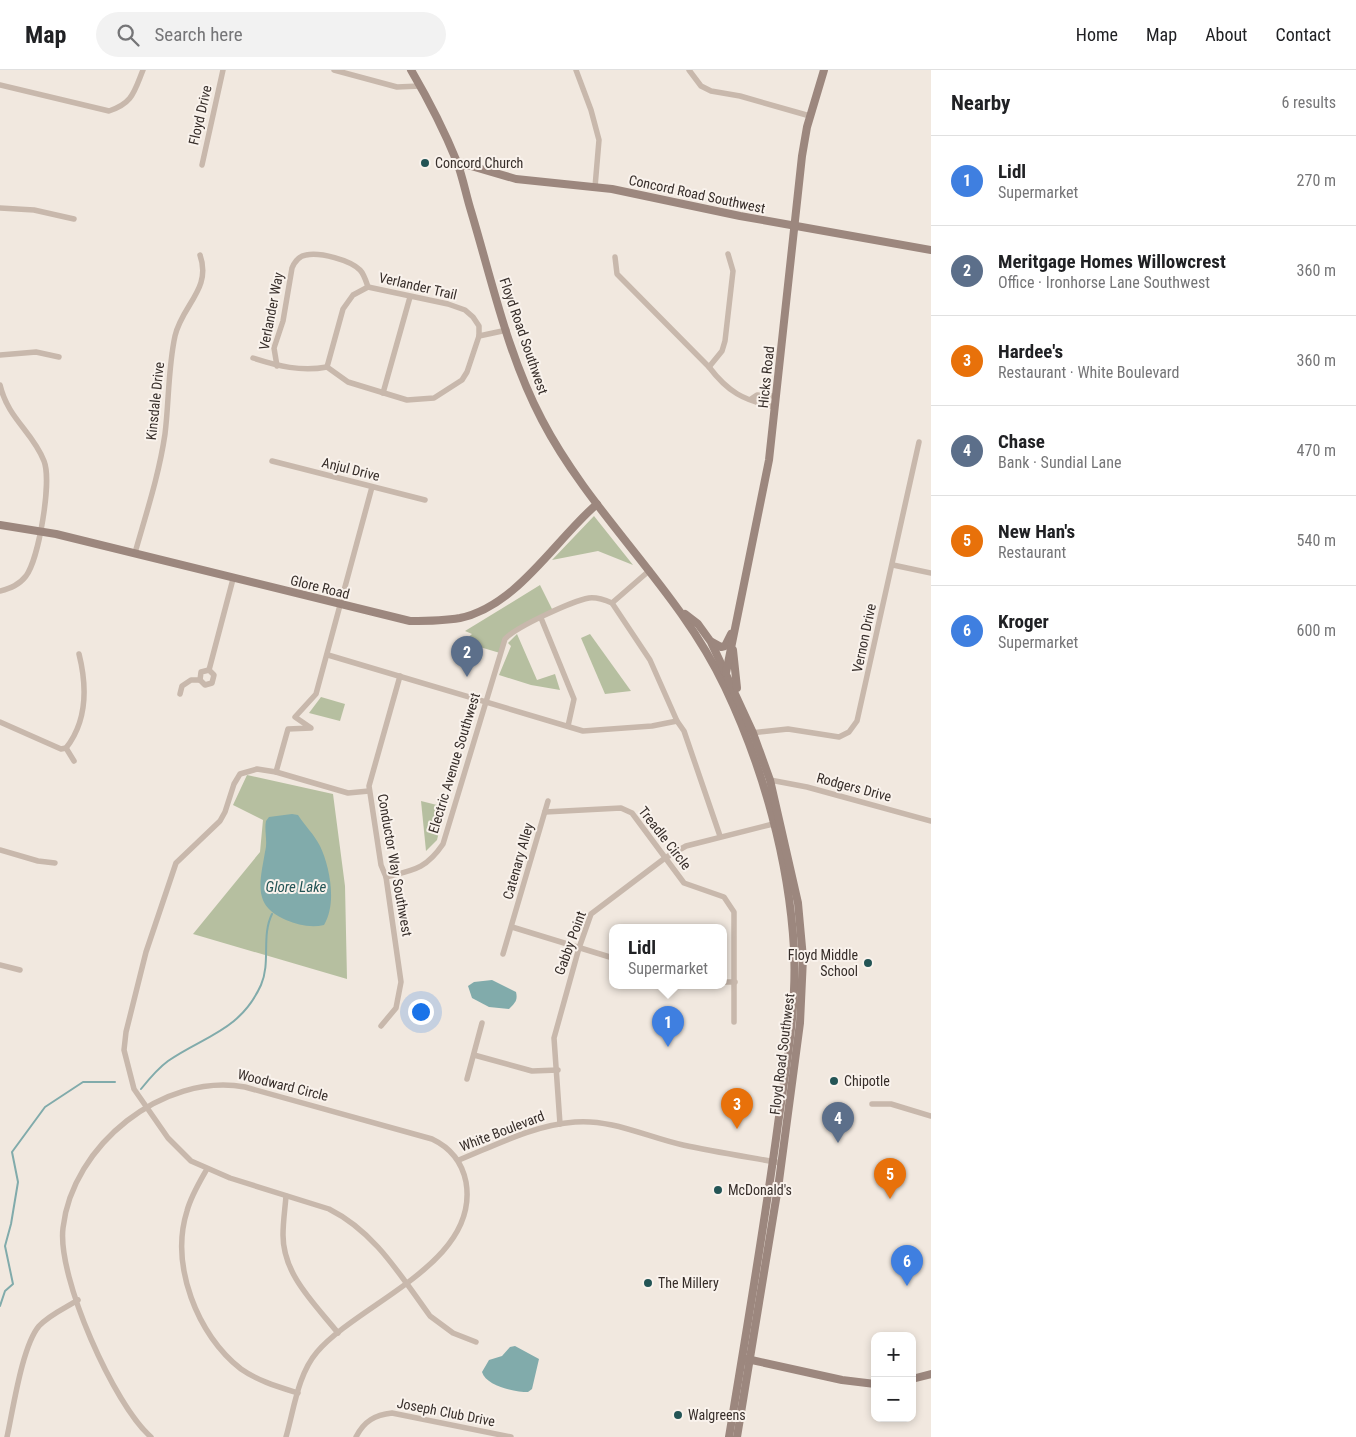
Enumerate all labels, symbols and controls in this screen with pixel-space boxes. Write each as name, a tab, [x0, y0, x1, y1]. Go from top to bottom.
search box	[96, 12, 446, 57]
text: Map	[25, 21, 66, 49]
icon: search	[114, 21, 142, 49]
text: Search here	[154, 23, 243, 46]
text: Home	[1076, 24, 1118, 45]
text: Map	[1146, 24, 1177, 45]
text: About	[1205, 24, 1247, 45]
text: Contact	[1275, 24, 1331, 45]
street label: Floyd Drive	[185, 83, 215, 146]
text: Nearby	[951, 91, 1010, 115]
text: 6 results	[1281, 93, 1336, 112]
place label: Concord Church	[435, 155, 523, 171]
marker: Concord Church	[419, 157, 431, 169]
text: Lidl	[998, 160, 1026, 183]
text: 1	[963, 171, 971, 190]
text: 270 m	[1297, 171, 1336, 190]
street label: Concord Road Southwest	[627, 172, 767, 216]
text: Supermarket	[998, 183, 1078, 202]
text: Meritgage Homes Willowcrest	[998, 250, 1226, 273]
text: 2	[963, 261, 971, 280]
text: 360 m	[1297, 261, 1336, 280]
street label: Verlander Trail	[377, 269, 459, 303]
street label: Verlander Way	[256, 271, 286, 351]
text: Office · Ironhorse Lane Southwest	[998, 273, 1210, 292]
street label: Floyd Road Southwest	[497, 276, 551, 396]
text: Hardee's	[998, 340, 1063, 363]
street label: Hicks Road	[755, 345, 777, 409]
text: 3	[963, 351, 971, 370]
text: 360 m	[1297, 351, 1336, 370]
street label: Kinsdale Drive	[143, 361, 167, 441]
text: Restaurant · White Boulevard	[998, 363, 1180, 382]
text: Chase	[998, 430, 1045, 453]
text: 4	[963, 441, 971, 460]
text: 470 m	[1297, 441, 1336, 460]
text: Bank · Sundial Lane	[998, 453, 1122, 472]
street label: Anjul Drive	[320, 454, 382, 484]
text: New Han's	[998, 520, 1075, 543]
text: 5	[963, 531, 971, 550]
text: 540 m	[1297, 531, 1336, 550]
text: Restaurant	[998, 543, 1066, 562]
street label: Glore Road	[289, 572, 351, 602]
street label: Vernon Drive	[849, 602, 879, 674]
text: Kroger	[998, 610, 1049, 633]
text: 6	[963, 621, 971, 640]
text: 600 m	[1297, 621, 1336, 640]
text: Supermarket	[998, 633, 1078, 652]
pin: 2	[451, 636, 483, 677]
street label: Electric Avenue Southwest	[425, 691, 483, 835]
street label: Rodgers Drive	[815, 769, 894, 805]
street label: Conductor Way Southwest	[375, 792, 415, 938]
street label: Treadle Circle	[635, 803, 695, 873]
street label: Catenary Alley	[499, 821, 537, 901]
water label: Glore Lake	[266, 878, 327, 896]
street label: Gabby Point	[551, 909, 589, 977]
popup	[609, 924, 727, 989]
text: Lidl	[628, 936, 656, 959]
place label: Floyd Middle School	[788, 947, 858, 979]
marker: Floyd Middle School	[862, 957, 874, 969]
text: Supermarket	[628, 959, 708, 978]
street label: Floyd Road Southwest	[767, 992, 797, 1116]
your location	[408, 999, 434, 1025]
pin: 1	[652, 1006, 684, 1047]
street label: Woodward Circle	[236, 1066, 331, 1104]
place label: Chipotle	[844, 1073, 890, 1089]
marker: Chipotle	[828, 1075, 840, 1087]
pin: 3	[721, 1088, 753, 1129]
pin: 4	[822, 1102, 854, 1143]
street label: White Boulevard	[457, 1108, 547, 1154]
pin: 5	[874, 1158, 906, 1199]
place label: McDonald's	[728, 1182, 792, 1198]
marker: McDonald's	[712, 1184, 724, 1196]
pin: 6	[891, 1245, 923, 1286]
place label: The Millery	[658, 1275, 719, 1291]
marker: The Millery	[642, 1277, 654, 1289]
map controls	[871, 1332, 916, 1422]
button: +	[871, 1332, 916, 1377]
button: −	[871, 1377, 916, 1422]
street label: Joseph Club Drive	[396, 1395, 497, 1429]
place label: Walgreens	[688, 1407, 746, 1423]
marker: Walgreens	[672, 1409, 684, 1421]

